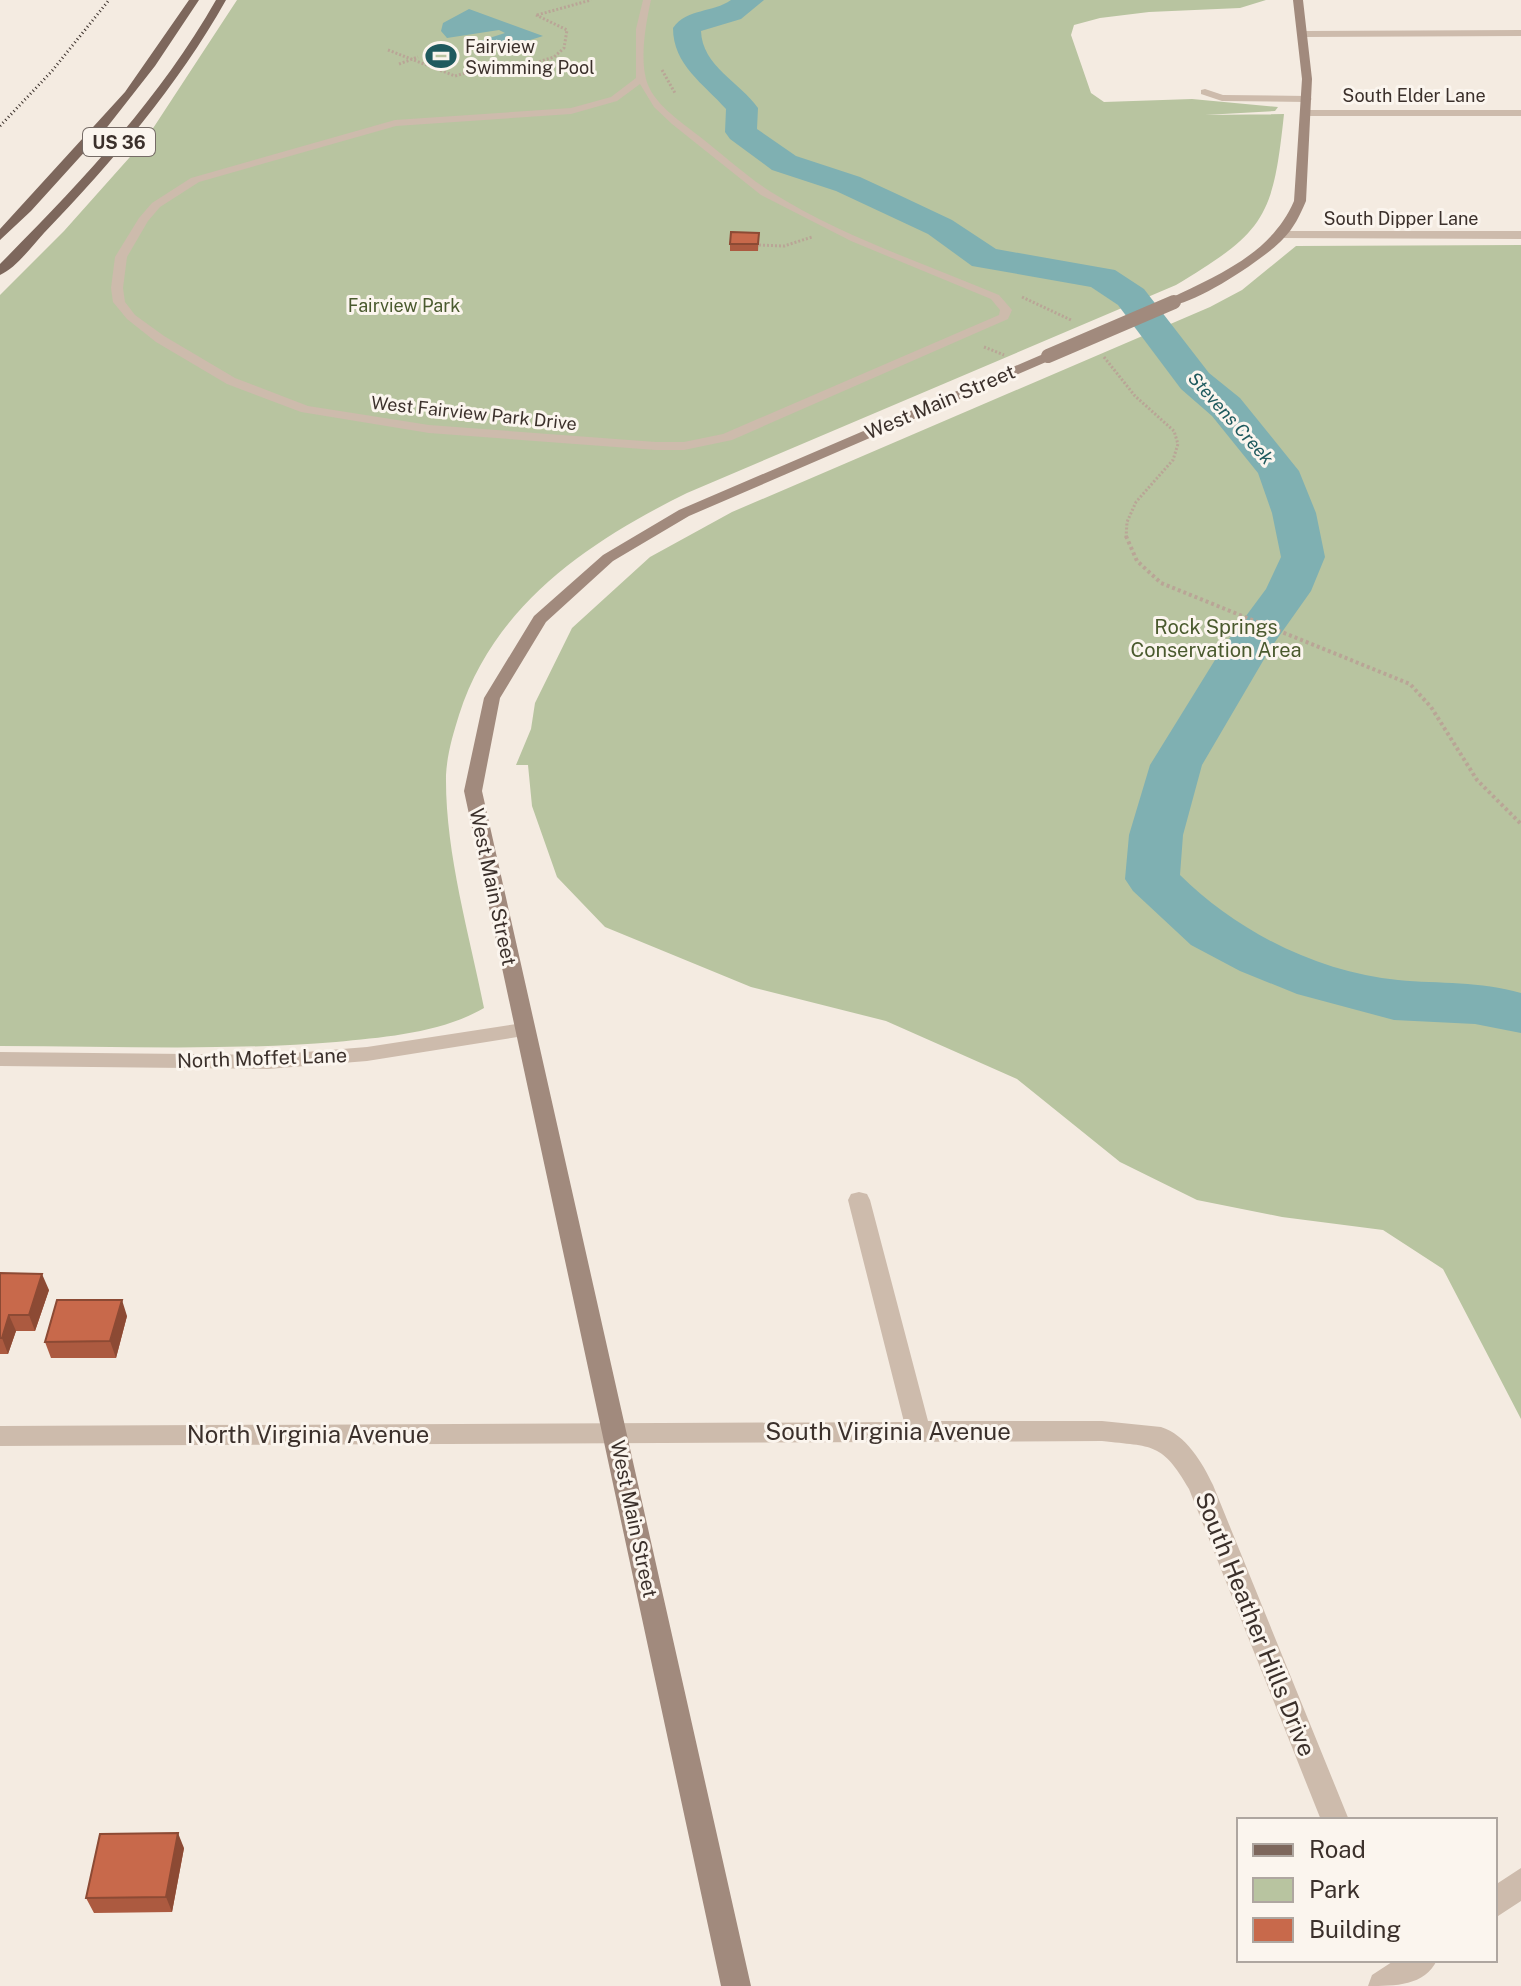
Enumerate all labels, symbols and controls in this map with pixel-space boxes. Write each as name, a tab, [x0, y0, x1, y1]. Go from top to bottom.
place label: Fairview Swimming Pool	[465, 36, 595, 78]
sports icon: Fairview Swimming Pool	[424, 39, 458, 73]
street label: South Elder Lane	[1342, 85, 1486, 106]
road number: US 36	[83, 128, 155, 156]
street label: South Dipper Lane	[1323, 208, 1479, 229]
park label: Fairview Park	[348, 295, 460, 316]
street label: West Main Street	[861, 360, 1019, 444]
water label: Stevens Creek	[1184, 368, 1278, 469]
street label: West Fairview Park Drive	[370, 392, 578, 434]
park label: Rock Springs Conservation Area	[1130, 615, 1302, 662]
street label: West Main Street	[465, 806, 521, 968]
street label: North Moffet Lane	[176, 1043, 348, 1073]
street label: South Virginia Avenue	[765, 1417, 1011, 1445]
street label: North Virginia Avenue	[187, 1420, 429, 1448]
street label: West Main Street	[606, 1438, 662, 1600]
street label: South Heather Hills Drive	[1190, 1488, 1322, 1760]
legend	[1237, 1818, 1497, 1962]
text: Road	[1309, 1835, 1366, 1863]
text: Park	[1309, 1875, 1360, 1903]
text: Building	[1309, 1915, 1401, 1943]

